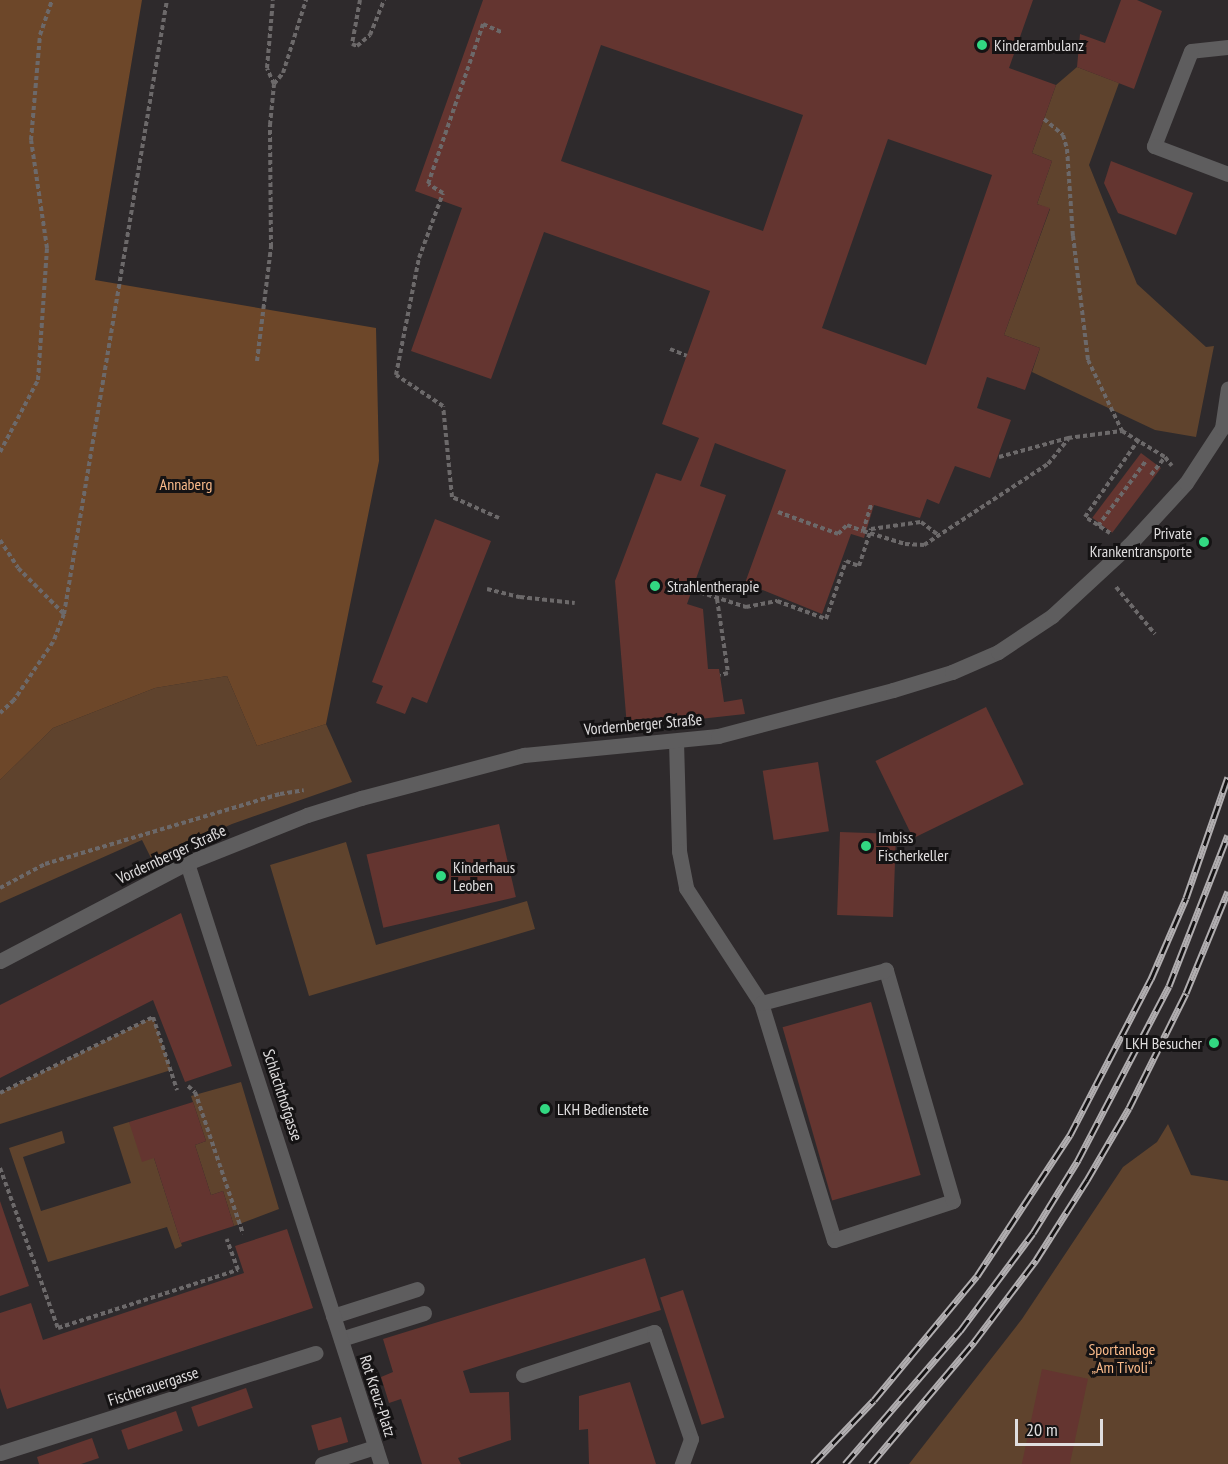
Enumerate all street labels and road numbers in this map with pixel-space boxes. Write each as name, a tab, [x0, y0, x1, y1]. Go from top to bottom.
street label: Vordernberger Straße	[583, 709, 703, 739]
street label: Vordernberger Straße	[113, 820, 229, 888]
street label: Schlachthofgasse	[259, 1047, 307, 1143]
street label: Rot Kreuz-Platz	[356, 1353, 400, 1439]
street label: Fischerauergasse	[105, 1362, 201, 1410]

